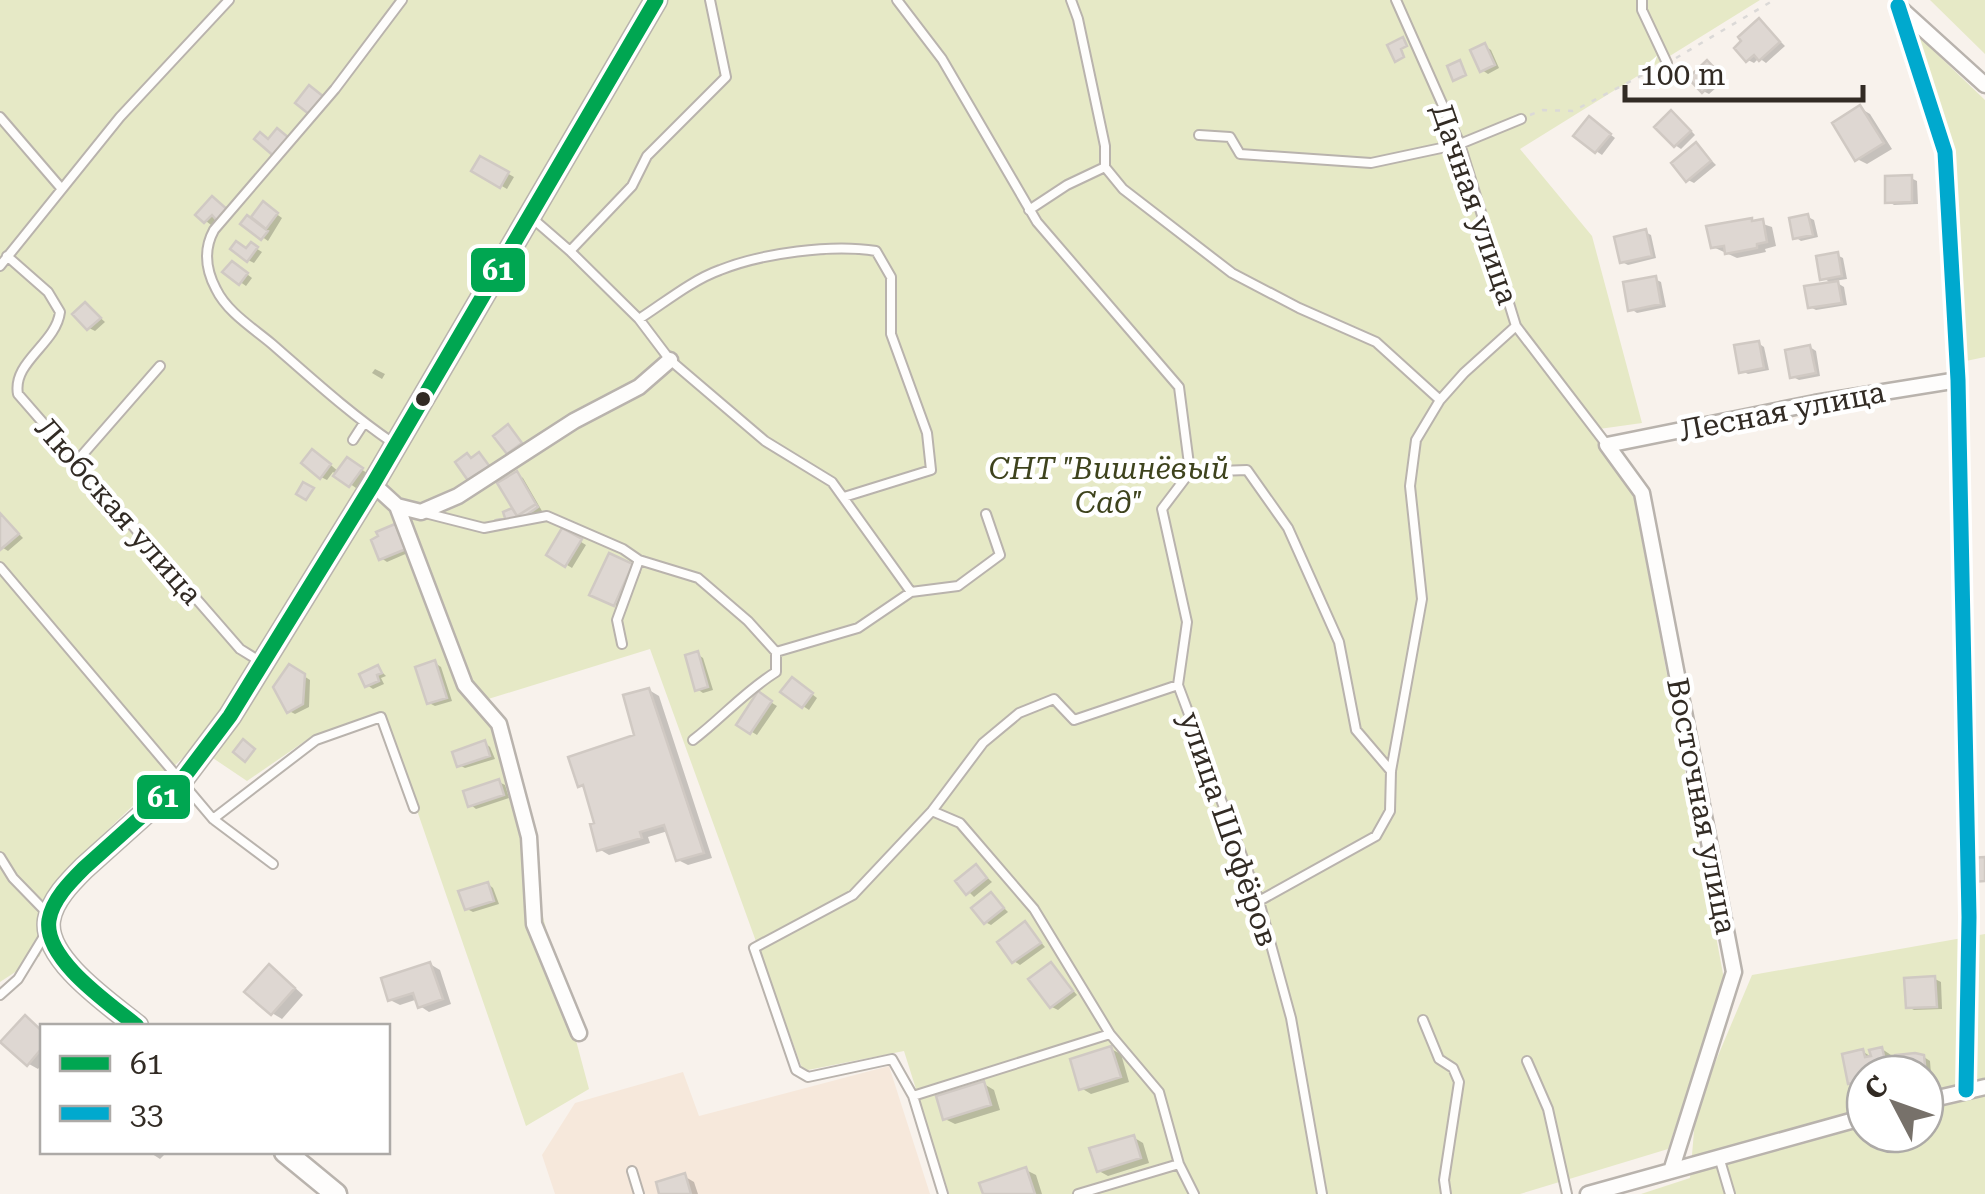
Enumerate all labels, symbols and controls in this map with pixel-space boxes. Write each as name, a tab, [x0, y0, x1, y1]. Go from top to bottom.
scale bar	[1625, 40, 1862, 102]
text: 100 m	[1640, 57, 1725, 92]
street label: Дачная улица	[1424, 99, 1526, 309]
line badge: 61	[469, 246, 527, 294]
text: 61	[482, 254, 514, 287]
street label: Лесная улица	[1676, 374, 1888, 448]
unlabelled marker	[413, 389, 433, 409]
street label: Любская улица	[29, 411, 209, 611]
park label: СНТ "Вишнёвый Сад"	[989, 451, 1229, 520]
street label: Восточная улица	[1660, 675, 1744, 937]
street label: улица Шофёров	[1172, 707, 1286, 951]
line badge: 61	[135, 773, 192, 821]
text: 61	[147, 781, 179, 814]
legend	[40, 1024, 390, 1154]
text: 61	[130, 1046, 164, 1081]
north arrow	[1845, 1054, 1945, 1154]
text: С	[1858, 1070, 1895, 1106]
text: 33	[130, 1096, 164, 1131]

